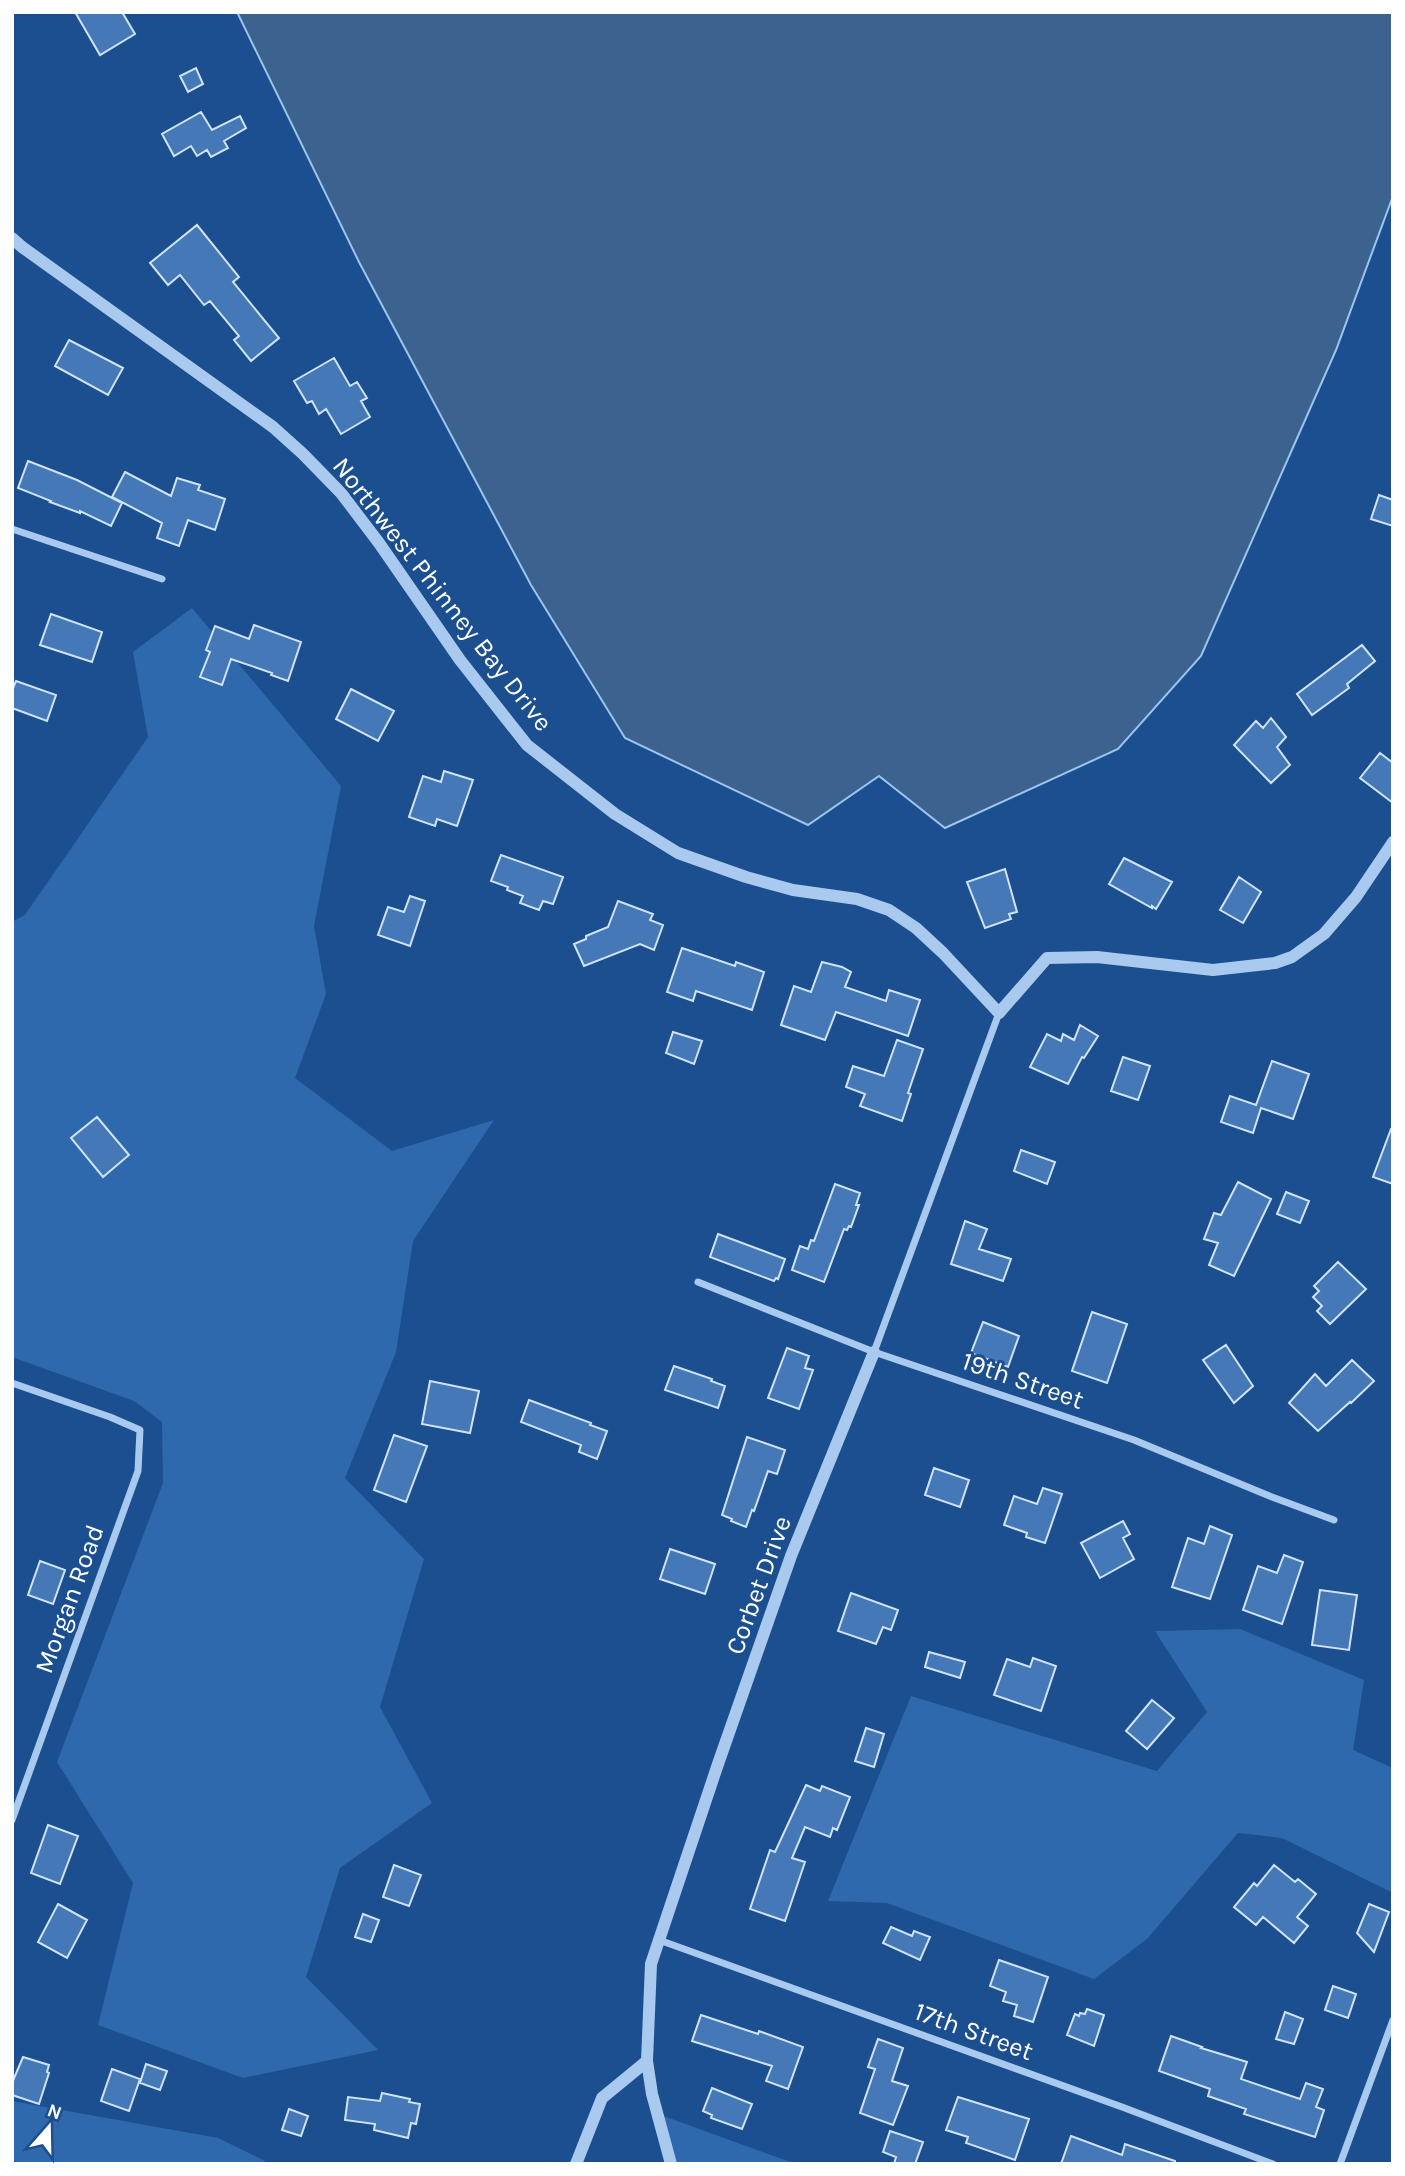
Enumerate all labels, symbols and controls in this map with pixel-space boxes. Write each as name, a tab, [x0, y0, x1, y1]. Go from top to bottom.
street label: Northwest Phinney Bay Drive	[326, 451, 559, 737]
street label: 19th Street	[958, 1345, 1088, 1416]
street label: Corbet Drive	[719, 1512, 798, 1659]
street label: Morgan Road	[28, 1521, 111, 1678]
street label: 17th Street	[910, 1996, 1038, 2067]
north arrow	[14, 2092, 84, 2162]
text: N	[44, 2099, 65, 2125]

